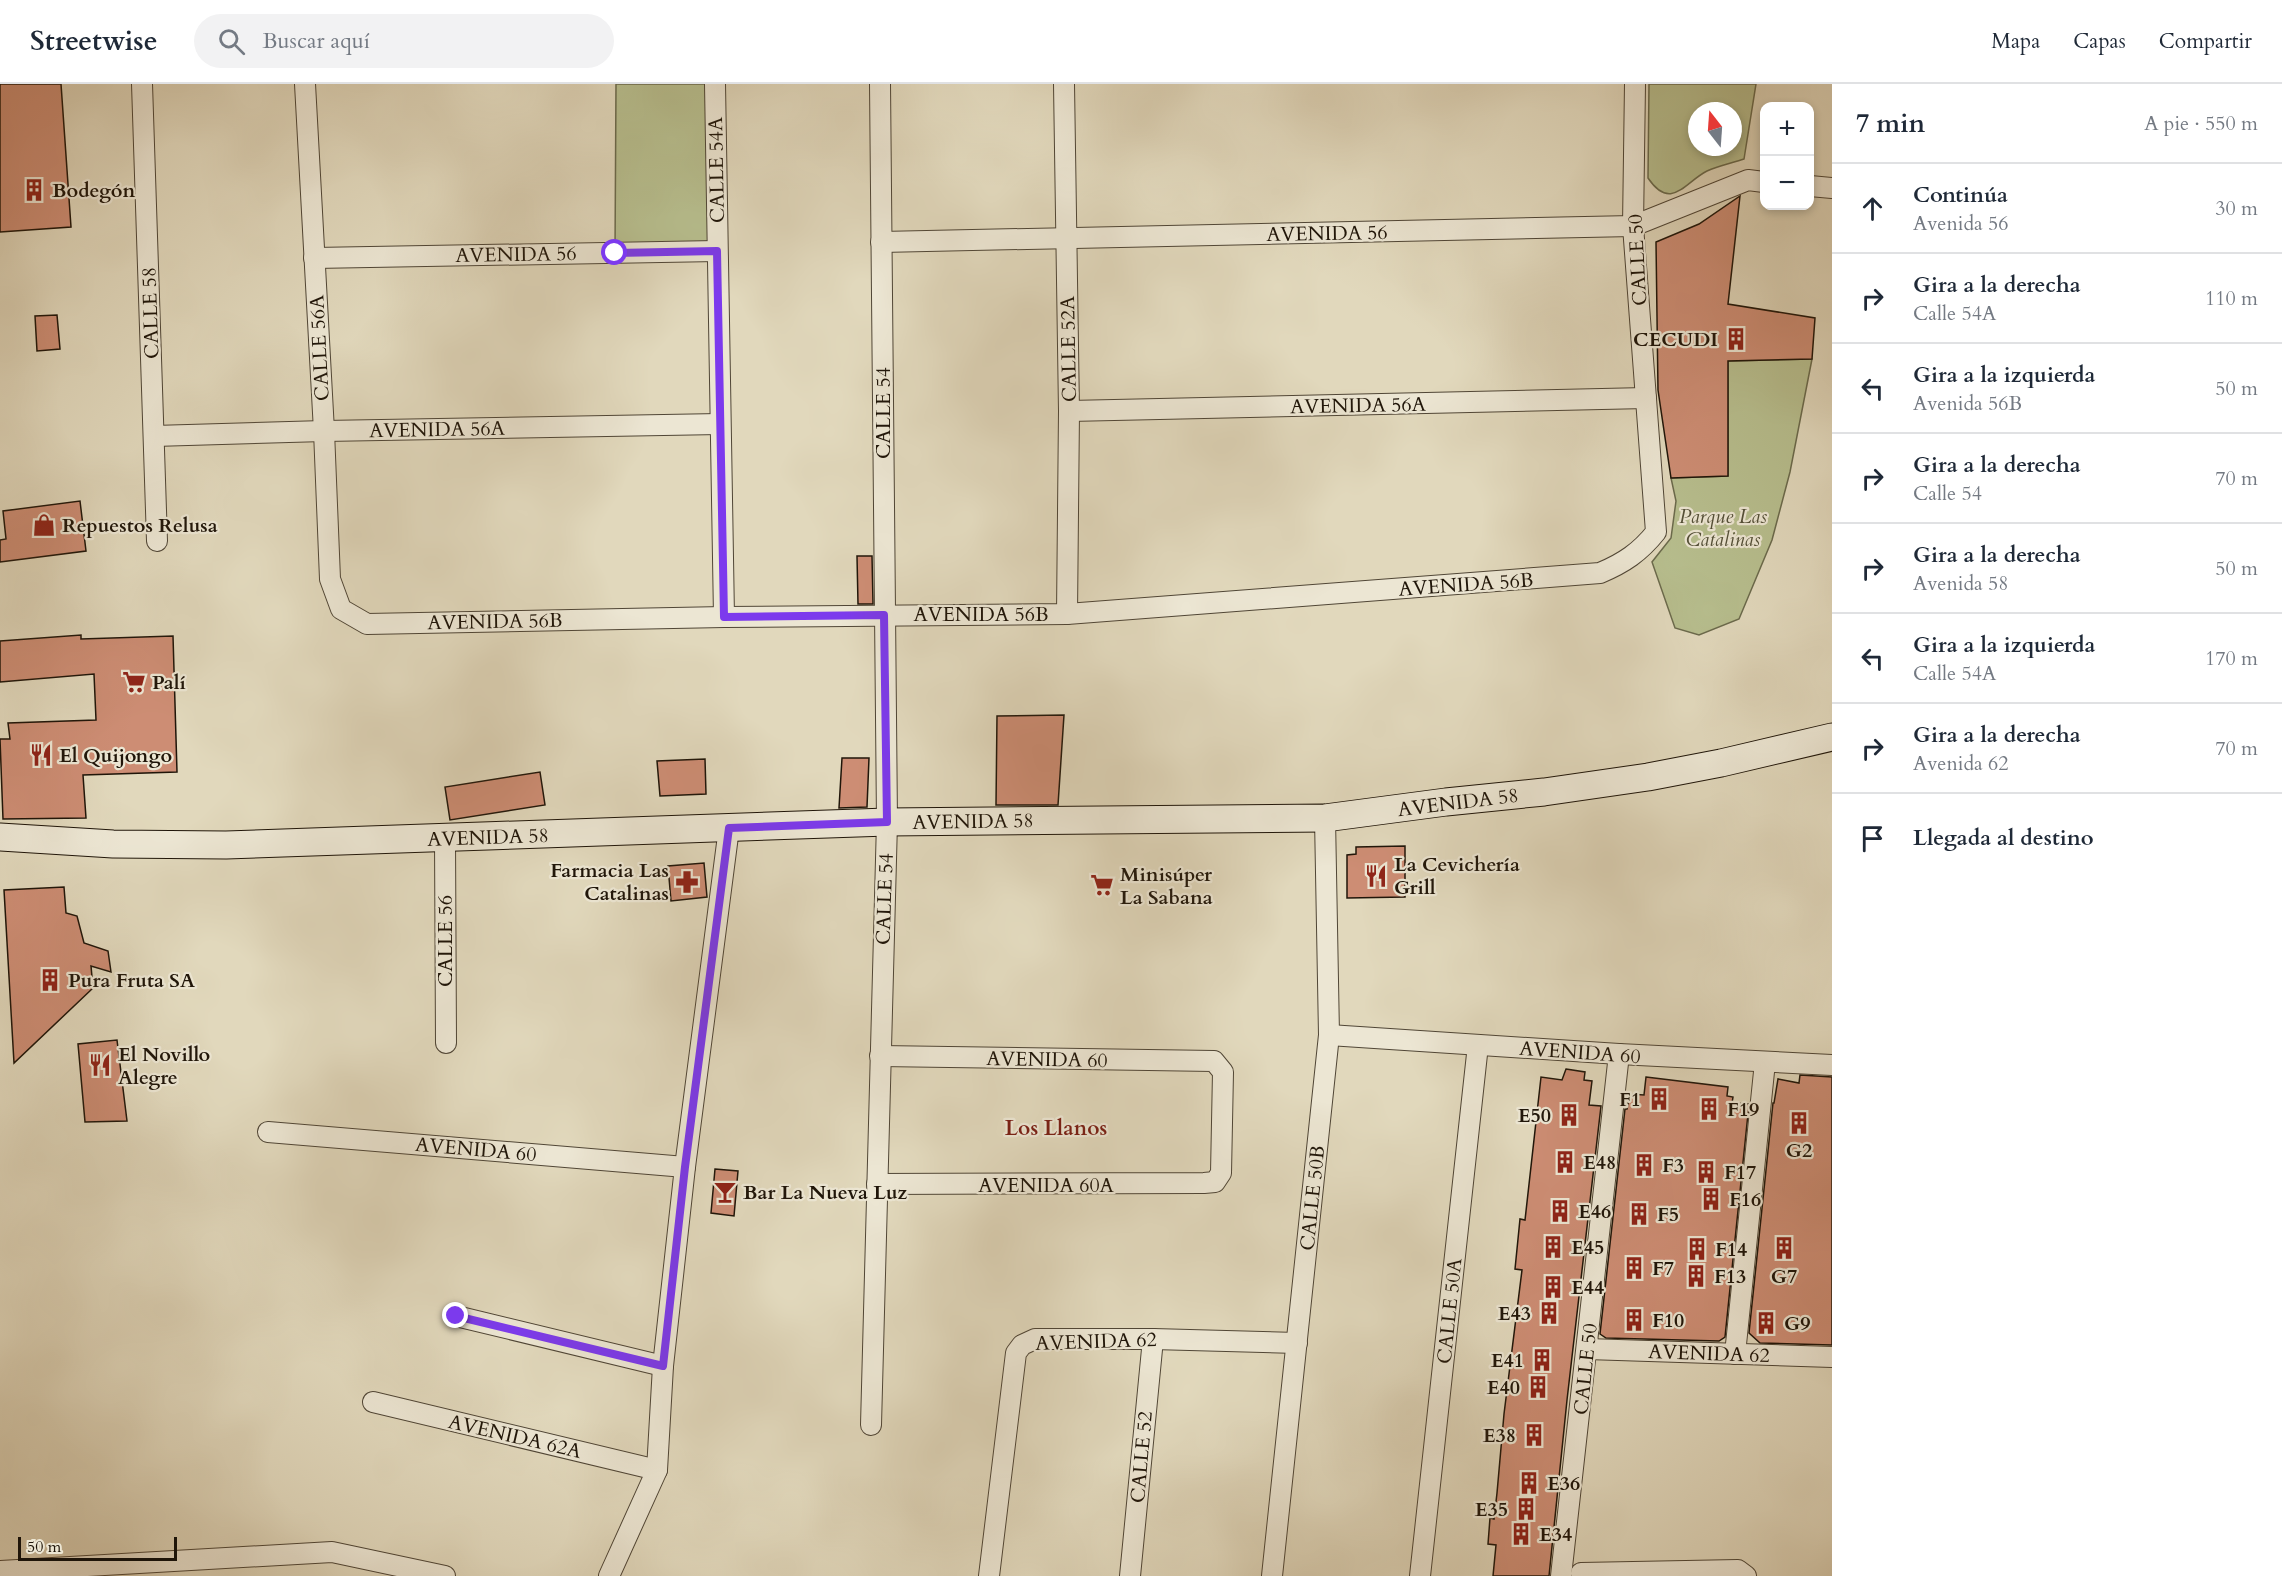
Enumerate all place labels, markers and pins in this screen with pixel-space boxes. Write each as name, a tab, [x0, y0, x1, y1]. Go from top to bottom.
building icon: Bodegón	[21, 177, 47, 203]
place label: Bodegón	[52, 177, 136, 204]
place label: CECUDI	[1633, 326, 1718, 353]
building icon: CECUDI	[1723, 326, 1749, 352]
shop icon: Repuestos Relusa	[31, 512, 57, 538]
place label: Repuestos Relusa	[62, 512, 218, 539]
supermarket icon: Palí	[121, 669, 147, 695]
place label: Palí	[152, 669, 186, 696]
restaurant icon: El Quijongo	[28, 742, 54, 768]
place label: El Quijongo	[59, 742, 172, 769]
place label: La Cevichería Grill	[1394, 851, 1520, 901]
place label: Farmacia Las Catalinas	[550, 857, 669, 907]
place label: Minisúper La Sabana	[1120, 861, 1213, 911]
restaurant icon: La Cevichería Grill	[1363, 863, 1389, 889]
pharmacy icon: Farmacia Las Catalinas	[674, 869, 700, 895]
supermarket icon: Minisúper La Sabana	[1089, 872, 1115, 898]
building icon: Pura Fruta SA	[37, 967, 63, 993]
place label: Pura Fruta SA	[68, 967, 195, 994]
place label: El Novillo Alegre	[118, 1041, 210, 1091]
restaurant icon: El Novillo Alegre	[87, 1052, 113, 1078]
place label: F1	[1619, 1086, 1641, 1113]
building icon: F1	[1646, 1086, 1672, 1112]
building icon: F19	[1696, 1096, 1722, 1122]
place label: F19	[1727, 1096, 1759, 1123]
place label: E50	[1518, 1102, 1551, 1129]
building icon: E50	[1556, 1102, 1582, 1128]
building icon: G2	[1786, 1110, 1812, 1136]
place label: G2	[1786, 1137, 1812, 1164]
building icon: E48	[1552, 1149, 1578, 1175]
place label: E48	[1583, 1149, 1616, 1176]
building icon: F3	[1631, 1152, 1657, 1178]
place label: F3	[1662, 1152, 1684, 1179]
building icon: F17	[1693, 1159, 1719, 1185]
place label: F17	[1724, 1159, 1756, 1186]
bar icon: Bar La Nueva Luz	[712, 1179, 738, 1205]
place label: Bar La Nueva Luz	[743, 1179, 908, 1206]
building icon: F16	[1698, 1186, 1724, 1212]
place label: F16	[1729, 1186, 1761, 1213]
building icon: E46	[1547, 1198, 1573, 1224]
place label: E46	[1578, 1198, 1611, 1225]
building icon: F5	[1626, 1201, 1652, 1227]
place label: F5	[1657, 1201, 1679, 1228]
building icon: E45	[1540, 1234, 1566, 1260]
place label: E45	[1571, 1234, 1604, 1261]
building icon: G7	[1771, 1235, 1797, 1261]
building icon: F14	[1684, 1236, 1710, 1262]
place label: F14	[1715, 1236, 1747, 1263]
building icon: F7	[1621, 1255, 1647, 1281]
place label: F7	[1652, 1255, 1674, 1282]
building icon: F13	[1683, 1263, 1709, 1289]
place label: F13	[1714, 1263, 1746, 1290]
place label: G7	[1771, 1263, 1797, 1290]
building icon: E44	[1540, 1274, 1566, 1300]
place label: E44	[1571, 1274, 1604, 1301]
place label: E43	[1498, 1300, 1531, 1327]
building icon: E43	[1536, 1300, 1562, 1326]
building icon: F10	[1621, 1307, 1647, 1333]
place label: F10	[1652, 1307, 1684, 1334]
building icon: G9	[1753, 1310, 1779, 1336]
place label: G9	[1784, 1310, 1811, 1337]
place label: E41	[1491, 1347, 1524, 1374]
building icon: E41	[1529, 1347, 1555, 1373]
place label: E40	[1487, 1374, 1520, 1401]
building icon: E40	[1525, 1374, 1551, 1400]
place label: E38	[1483, 1422, 1516, 1449]
building icon: E38	[1521, 1422, 1547, 1448]
building icon: E36	[1516, 1470, 1542, 1496]
place label: E36	[1547, 1470, 1580, 1497]
place label: E35	[1475, 1496, 1508, 1523]
building icon: E35	[1513, 1496, 1539, 1522]
building icon: E34	[1508, 1521, 1534, 1547]
place label: E34	[1539, 1521, 1572, 1548]

